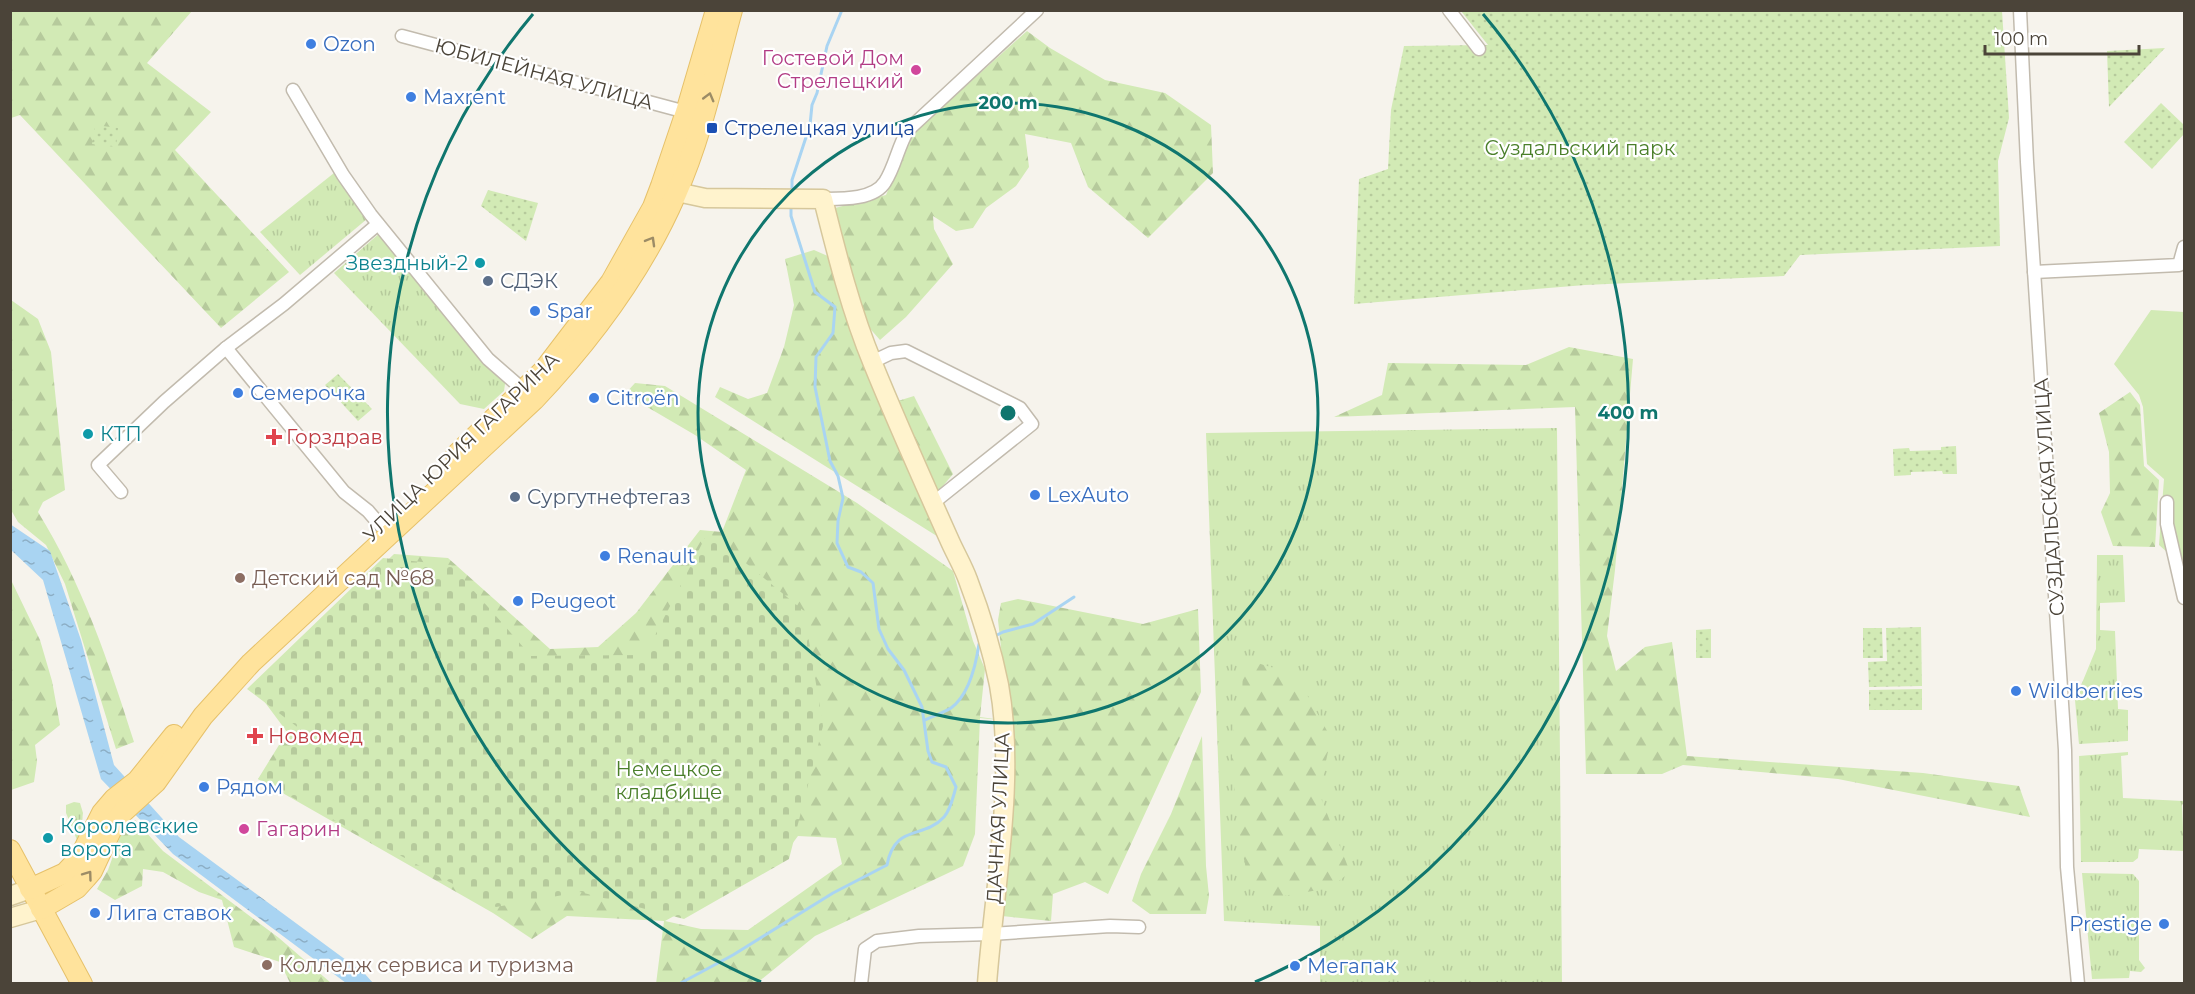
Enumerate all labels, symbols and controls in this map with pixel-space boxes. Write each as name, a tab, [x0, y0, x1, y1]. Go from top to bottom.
scale bar	[1985, 18, 2140, 56]
text: 100 m	[1994, 28, 2048, 50]
place label: Ozon	[323, 32, 376, 56]
street label: ЮБИЛЕЙНАЯ УЛИЦА	[432, 33, 656, 115]
marker: Ozon	[304, 37, 318, 51]
place label: Гостевой Дом Стрелецкий	[762, 46, 904, 93]
marker: Гостевой Дом Стрелецкий	[909, 63, 923, 77]
place label: Maxrent	[423, 85, 506, 109]
marker: Maxrent	[404, 90, 418, 104]
one-way arrow	[701, 92, 714, 102]
text: 200 m	[978, 92, 1038, 114]
place label: Стрелецкая улица	[724, 116, 915, 140]
marker: Стрелецкая улица	[705, 121, 719, 135]
park label: Суздальский парк	[1485, 136, 1676, 160]
one-way arrow	[644, 237, 656, 247]
place label: Звездный-2	[346, 251, 468, 275]
marker: Звездный-2	[473, 256, 487, 270]
place label: СДЭК	[500, 269, 558, 293]
marker: СДЭК	[481, 274, 495, 288]
place label: Spar	[547, 299, 593, 323]
marker: Spar	[528, 304, 542, 318]
street label: УЛИЦА ЮРИЯ ГАГАРИНА	[358, 347, 564, 547]
street label: СУЗДАЛЬСКАЯ УЛИЦА	[2029, 377, 2069, 617]
place label: Семерочка	[250, 381, 366, 405]
marker: Семерочка	[231, 386, 245, 400]
place label: Citroën	[606, 386, 679, 410]
marker: Citroën	[587, 391, 601, 405]
text: 400 m	[1598, 402, 1658, 424]
centre of rings	[998, 403, 1018, 423]
place label: КТП	[100, 422, 142, 446]
place label: Горздрав	[286, 425, 383, 449]
marker: КТП	[81, 427, 95, 441]
marker: Горздрав	[267, 430, 281, 444]
place label: LexAuto	[1047, 483, 1129, 507]
place label: Сургутнефтегаз	[527, 485, 691, 509]
marker: LexAuto	[1028, 488, 1042, 502]
marker: Сургутнефтегаз	[508, 490, 522, 504]
place label: Renault	[617, 544, 696, 568]
marker: Renault	[598, 549, 612, 563]
place label: Детский сад №68	[252, 566, 434, 590]
marker: Детский сад №68	[233, 571, 247, 585]
place label: Peugeot	[530, 589, 616, 613]
marker: Peugeot	[511, 594, 525, 608]
place label: Wildberries	[2028, 679, 2143, 703]
marker: Wildberries	[2009, 684, 2023, 698]
place label: Новомед	[268, 724, 363, 748]
marker: Новомед	[246, 727, 264, 745]
street label: ДАЧНАЯ УЛИЦА	[982, 732, 1014, 904]
park label: Немецкое кладбище	[616, 757, 722, 804]
place label: Рядом	[216, 775, 283, 799]
marker: Рядом	[197, 780, 211, 794]
place label: Королевские ворота	[60, 814, 199, 861]
place label: Гагарин	[256, 817, 341, 841]
marker: Гагарин	[237, 822, 251, 836]
marker: Королевские ворота	[41, 831, 55, 845]
one-way arrow	[80, 871, 91, 882]
place label: Лига ставок	[107, 901, 232, 925]
marker: Лига ставок	[88, 906, 102, 920]
place label: Prestige	[2069, 912, 2152, 936]
marker: Prestige	[2157, 917, 2171, 931]
place label: Колледж сервиса и туризма	[279, 953, 574, 977]
place label: Мегапак	[1307, 954, 1397, 978]
marker: Колледж сервиса и туризма	[260, 958, 274, 972]
marker: Мегапак	[1288, 959, 1302, 973]

